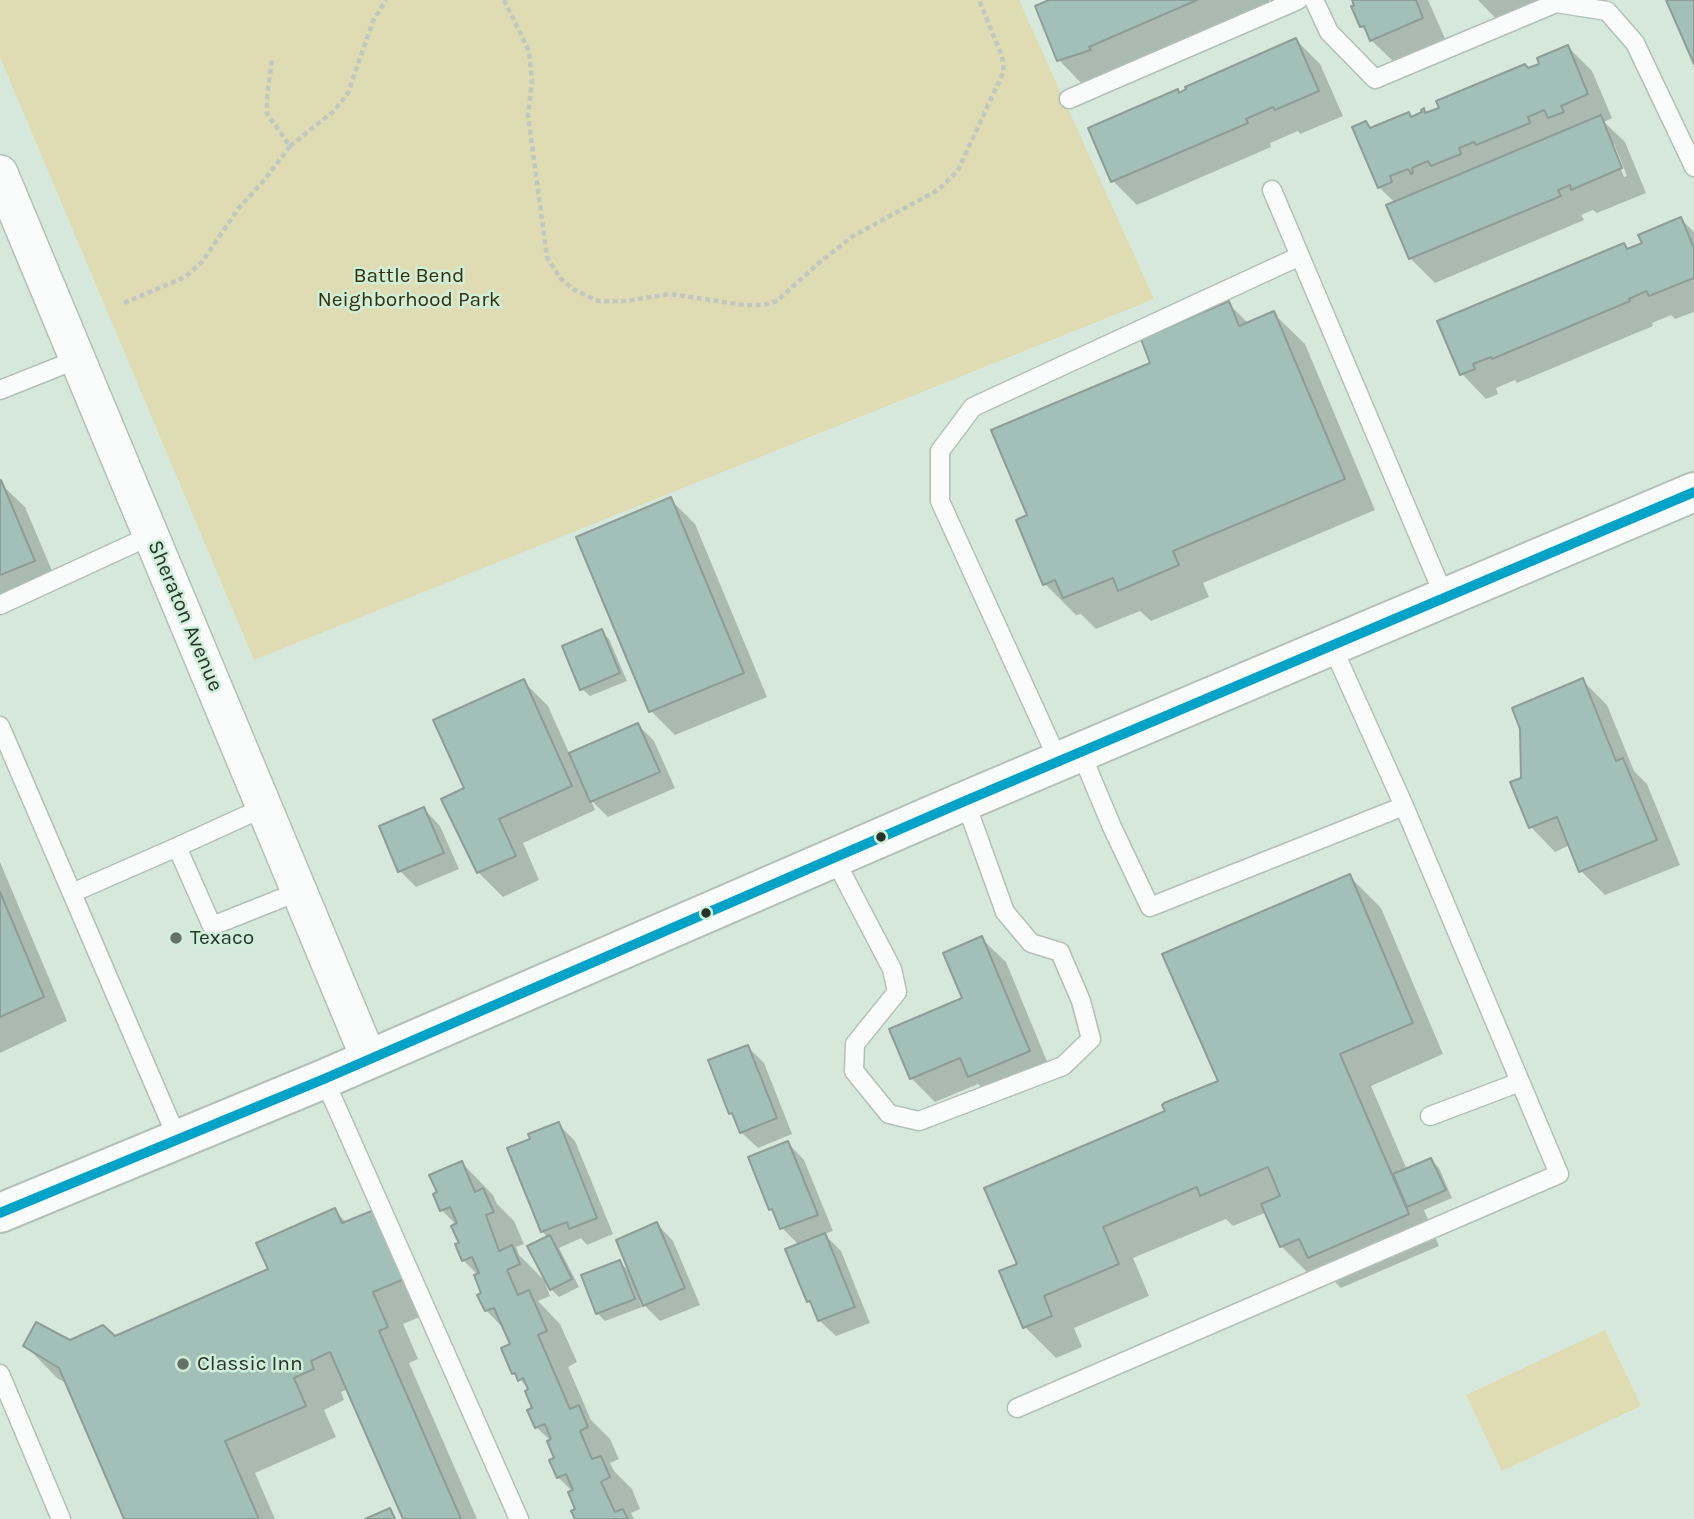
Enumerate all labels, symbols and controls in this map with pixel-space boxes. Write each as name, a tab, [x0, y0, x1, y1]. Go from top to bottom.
park label: Battle Bend Neighborhood Park	[317, 263, 501, 313]
street label: Sheraton Avenue	[142, 537, 228, 695]
unlabelled marker	[874, 830, 888, 844]
unlabelled marker	[699, 906, 713, 920]
place label: Texaco	[190, 925, 254, 951]
marker: Texaco	[168, 930, 184, 946]
place label: Classic Inn	[197, 1351, 303, 1377]
marker: Classic Inn	[175, 1356, 191, 1372]

